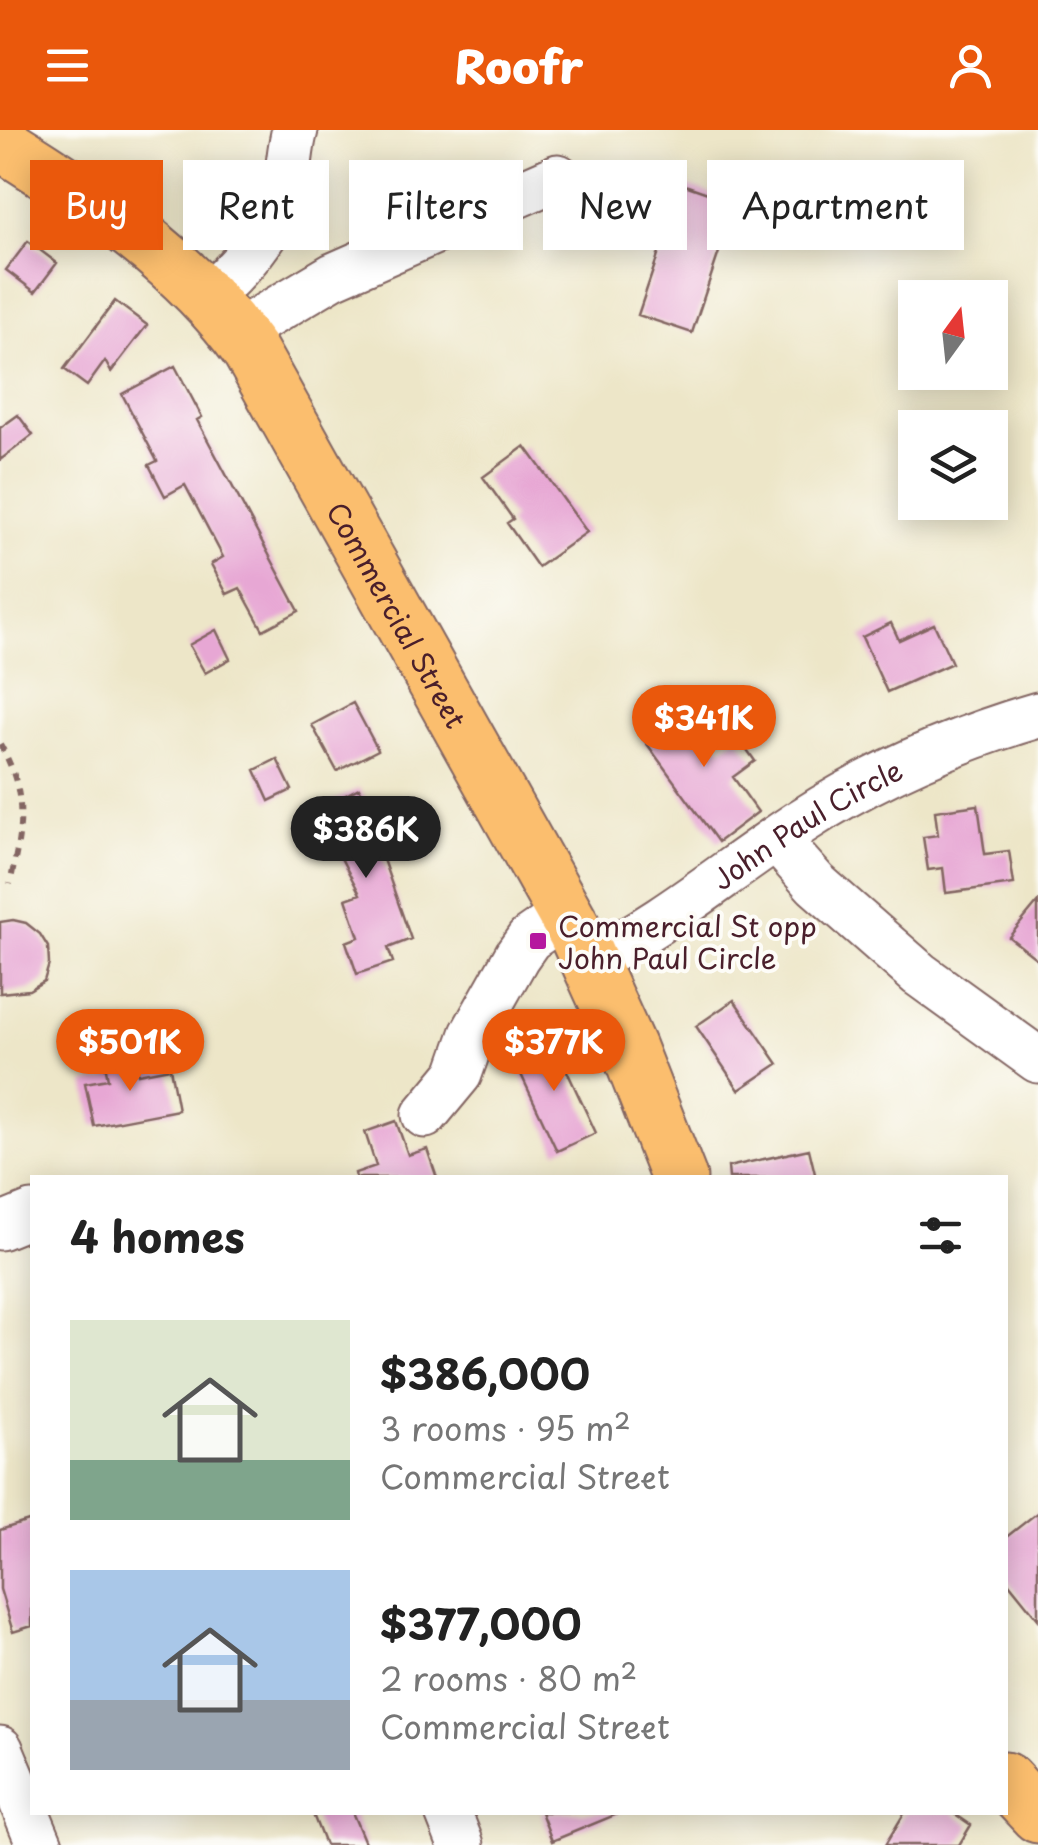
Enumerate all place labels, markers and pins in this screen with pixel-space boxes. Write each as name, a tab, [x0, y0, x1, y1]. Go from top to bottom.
pin: $341K	[634, 685, 774, 770]
pin: $386K	[296, 796, 436, 881]
place label: Commercial St opp John Paul Circle	[558, 904, 817, 979]
marker: Commercial St opp John Paul Circle	[527, 930, 549, 952]
pin: $501K	[60, 1009, 200, 1094]
pin: $377K	[484, 1009, 624, 1094]

